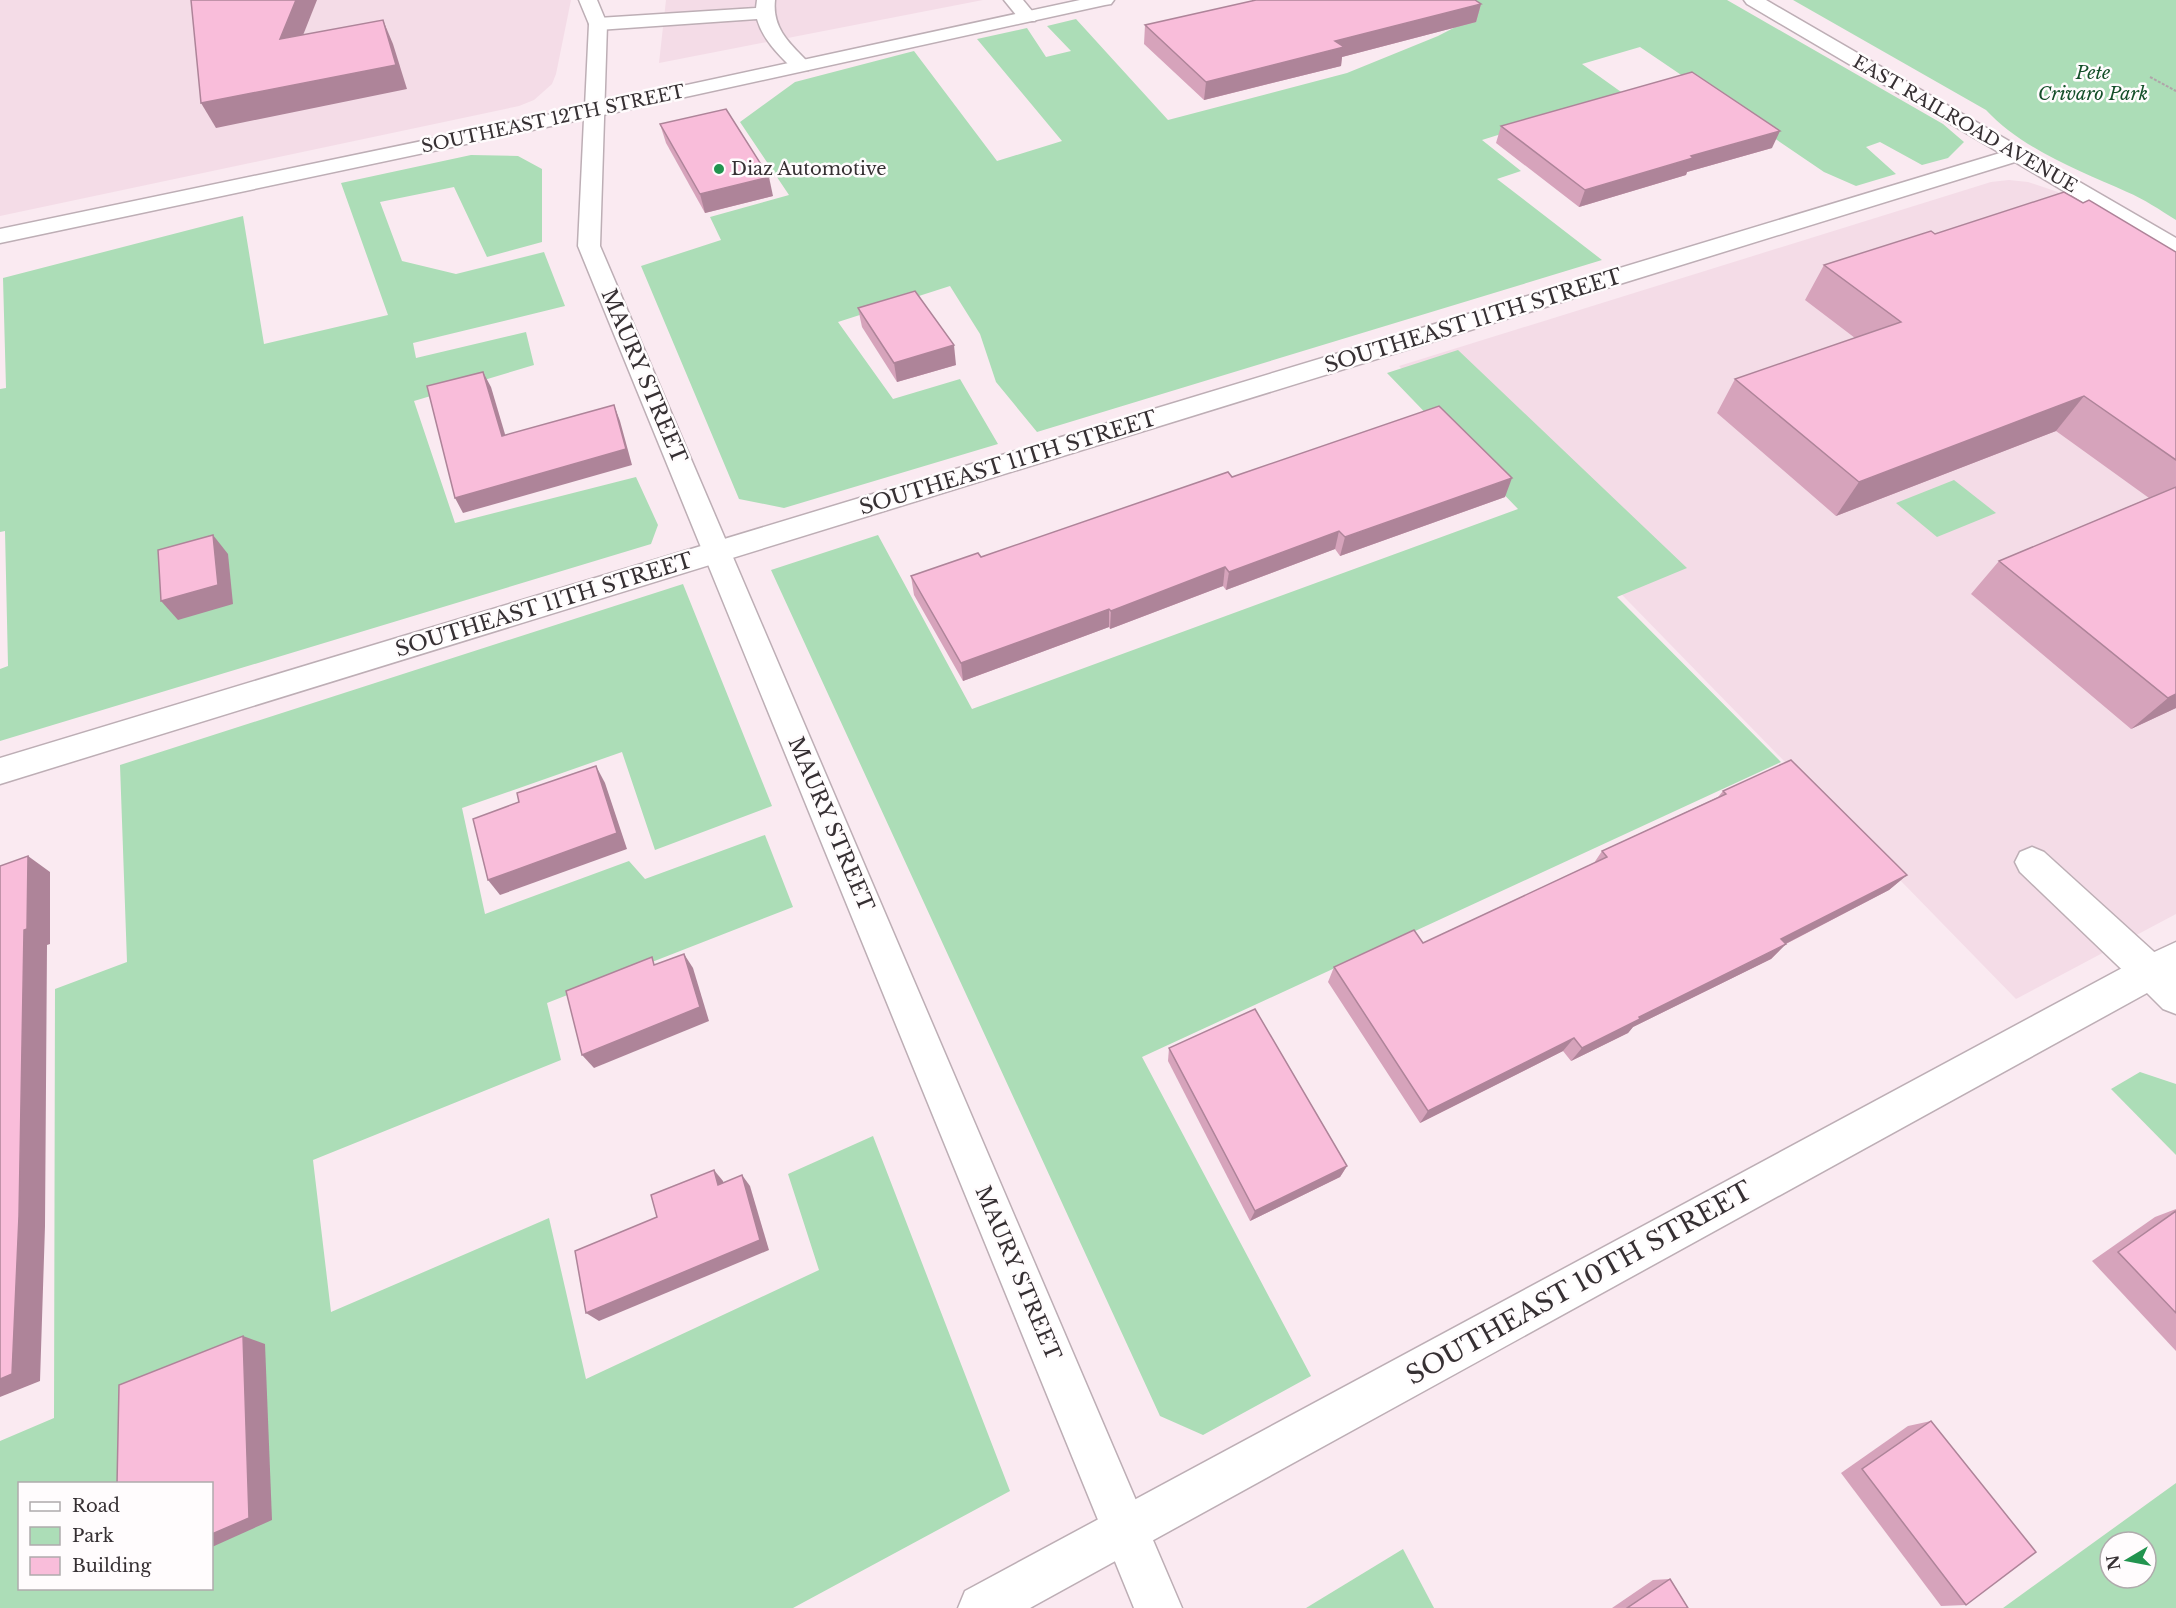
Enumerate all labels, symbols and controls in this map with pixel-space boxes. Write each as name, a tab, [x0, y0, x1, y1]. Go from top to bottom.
street label: EAST RAILROAD AVENUE	[1849, 51, 2081, 197]
park label: Pete Crivaro Park	[2038, 62, 2148, 105]
street label: SOUTHEAST 12TH STREET	[419, 80, 687, 158]
place label: Diaz Automotive	[731, 158, 887, 180]
marker: Diaz Automotive	[712, 162, 726, 176]
street label: SOUTHEAST 11TH STREET	[1321, 263, 1625, 379]
street label: MAURY STREET	[596, 285, 693, 467]
street label: SOUTHEAST 11TH STREET	[856, 405, 1160, 521]
street label: SOUTHEAST 11TH STREET	[392, 547, 696, 663]
street label: MAURY STREET	[783, 733, 880, 915]
street label: SOUTHEAST 10TH STREET	[1400, 1174, 1758, 1392]
street label: MAURY STREET	[970, 1182, 1067, 1364]
legend	[18, 1482, 213, 1590]
text: Road	[72, 1495, 120, 1517]
text: Park	[72, 1525, 114, 1547]
north arrow	[2098, 1530, 2158, 1590]
text: N	[2102, 1553, 2124, 1572]
text: Building	[72, 1555, 151, 1577]

